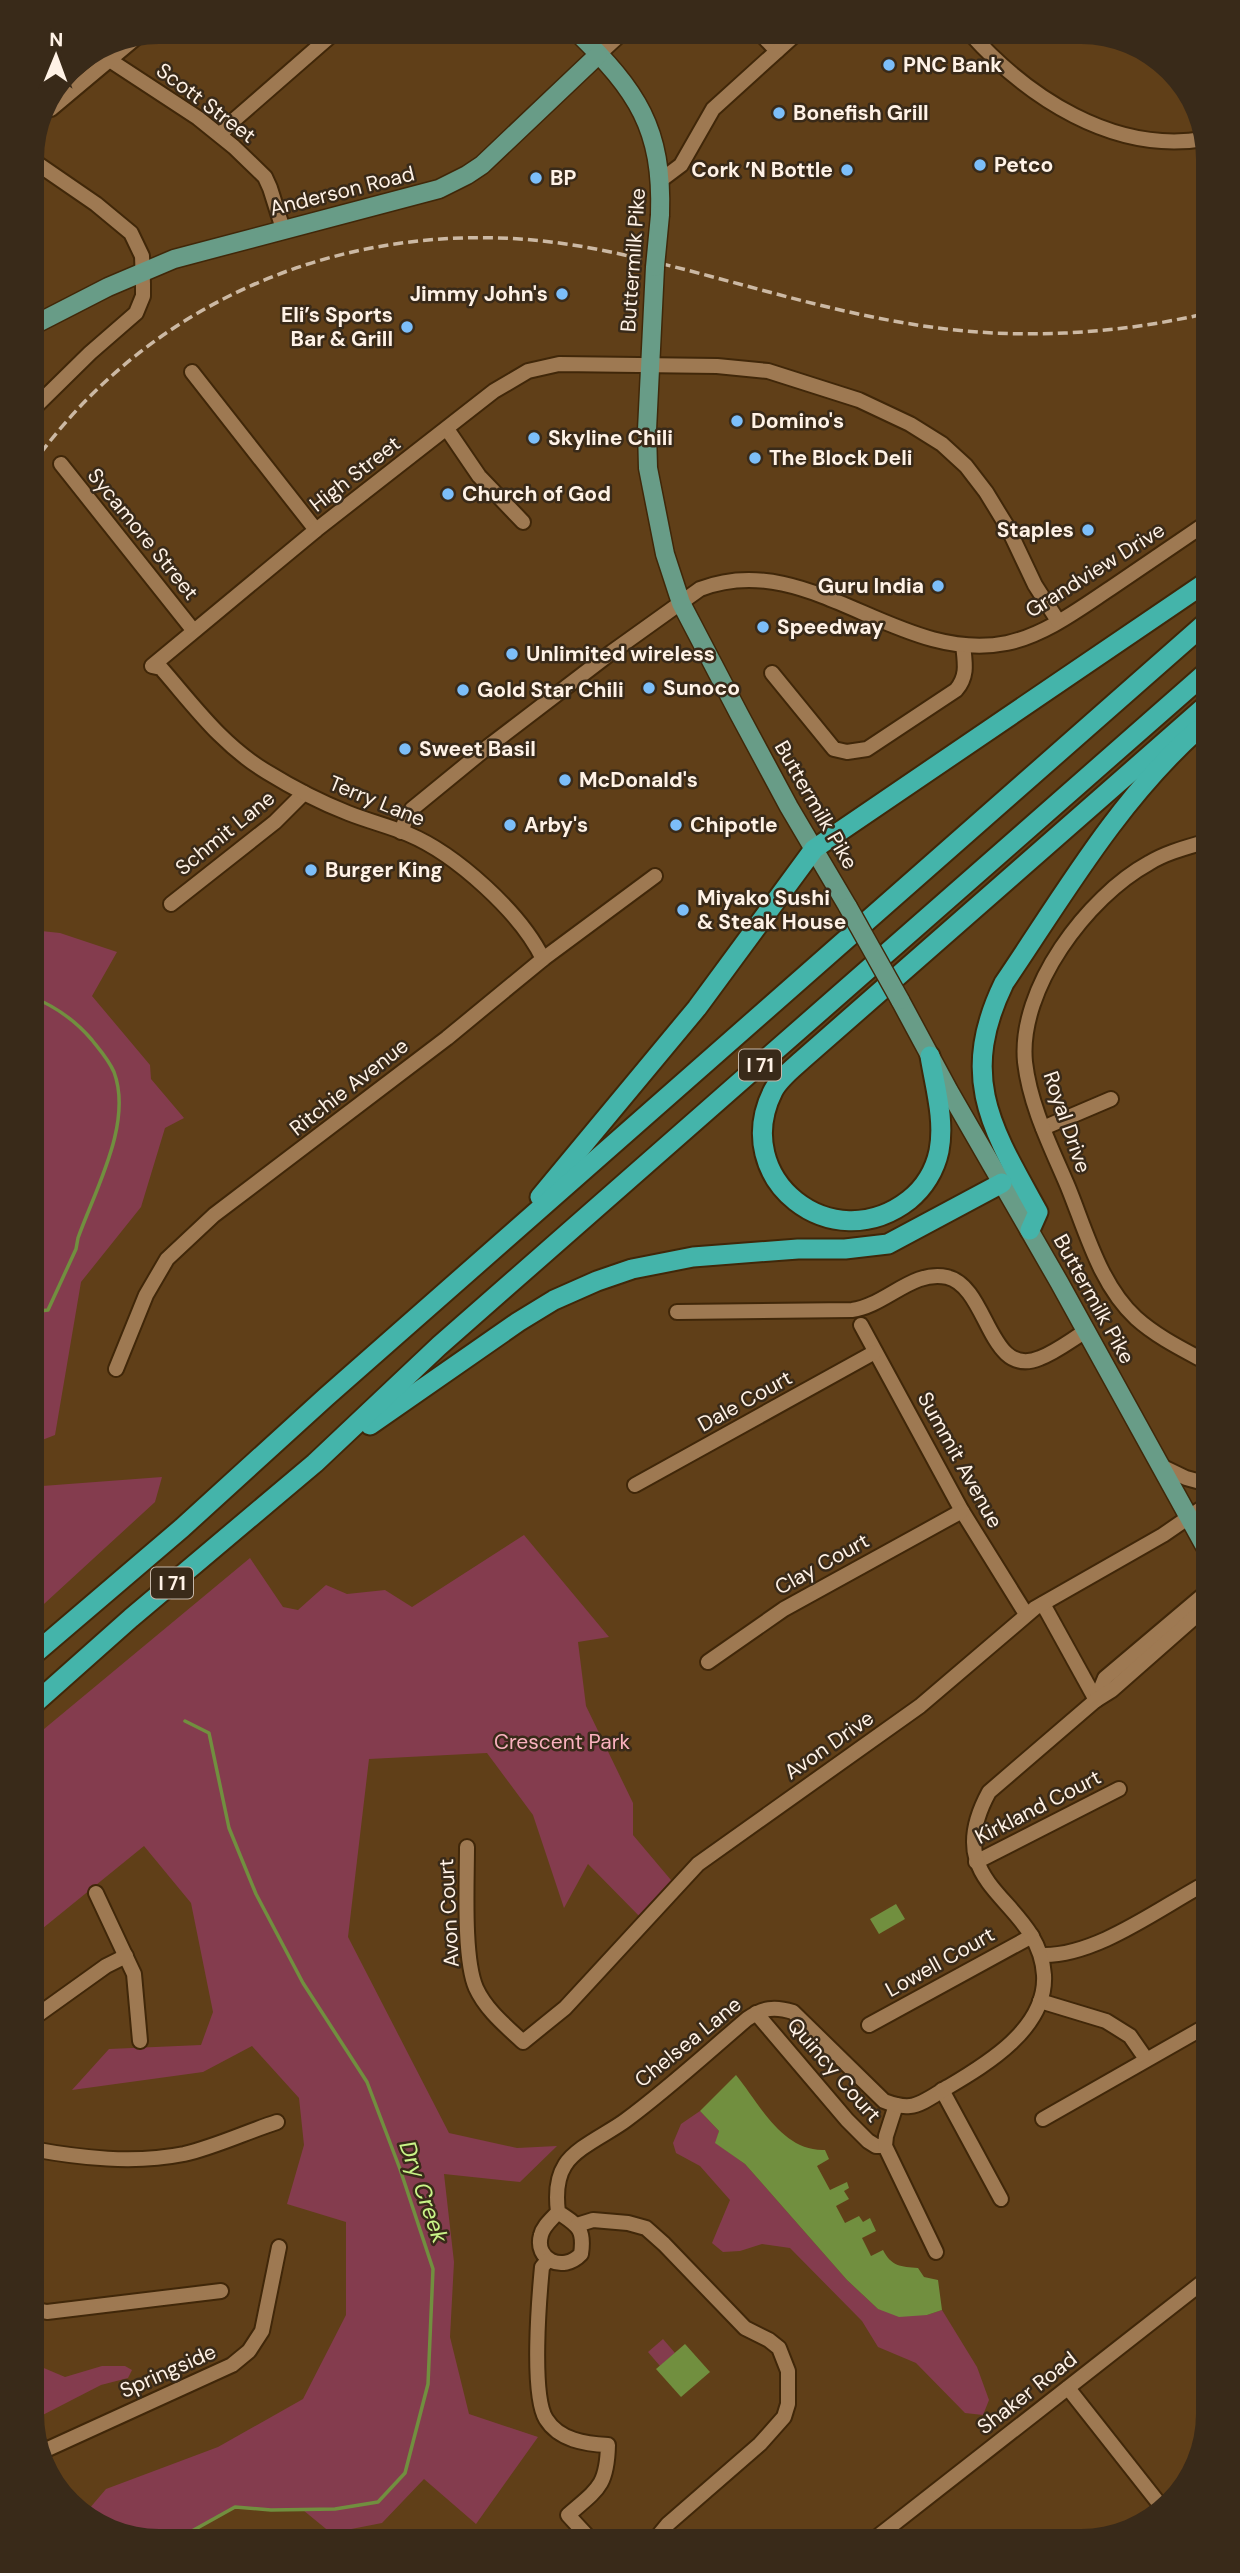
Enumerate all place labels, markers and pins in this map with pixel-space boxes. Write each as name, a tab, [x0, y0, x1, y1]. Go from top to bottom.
place label: PNC Bank	[903, 51, 1002, 79]
marker: PNC Bank	[881, 57, 897, 73]
place label: Bonefish Grill	[793, 99, 929, 127]
marker: Bonefish Grill	[771, 105, 787, 121]
place label: Petco	[994, 151, 1053, 179]
place label: Cork ’N Bottle	[691, 156, 833, 184]
marker: Petco	[972, 157, 988, 173]
marker: Cork ’N Bottle	[839, 162, 855, 178]
place label: BP	[550, 164, 576, 192]
marker: BP	[528, 170, 544, 186]
place label: Jimmy John's	[410, 280, 548, 308]
marker: Jimmy John's	[554, 286, 570, 302]
place label: Eli’s Sports Bar & Grill	[281, 301, 393, 353]
marker: Eli’s Sports Bar & Grill	[399, 319, 415, 335]
place label: Domino's	[751, 407, 844, 435]
marker: Domino's	[729, 413, 745, 429]
place label: Skyline Chili	[548, 424, 673, 452]
marker: Skyline Chili	[526, 430, 542, 446]
place label: The Block Deli	[769, 444, 913, 472]
marker: The Block Deli	[747, 450, 763, 466]
place label: Church of God	[462, 480, 611, 508]
marker: Church of God	[440, 486, 456, 502]
place label: Staples	[997, 516, 1074, 544]
marker: Staples	[1080, 522, 1096, 538]
place label: Guru India	[818, 572, 924, 600]
marker: Guru India	[930, 578, 946, 594]
place label: Speedway	[777, 613, 884, 641]
marker: Speedway	[755, 619, 771, 635]
place label: Unlimited wireless	[526, 640, 715, 668]
marker: Unlimited wireless	[504, 646, 520, 662]
place label: Sunoco	[663, 674, 740, 702]
place label: Gold Star Chili	[477, 676, 624, 704]
marker: Sunoco	[641, 680, 657, 696]
marker: Gold Star Chili	[455, 682, 471, 698]
place label: Sweet Basil	[419, 735, 536, 763]
marker: Sweet Basil	[397, 741, 413, 757]
place label: McDonald's	[579, 766, 698, 794]
marker: McDonald's	[557, 772, 573, 788]
place label: Arby's	[524, 811, 588, 839]
place label: Chipotle	[690, 811, 778, 839]
marker: Arby's	[502, 817, 518, 833]
marker: Chipotle	[668, 817, 684, 833]
place label: Burger King	[325, 856, 443, 884]
marker: Burger King	[303, 862, 319, 878]
place label: Miyako Sushi & Steak House	[697, 884, 846, 936]
marker: Miyako Sushi & Steak House	[675, 902, 691, 918]

